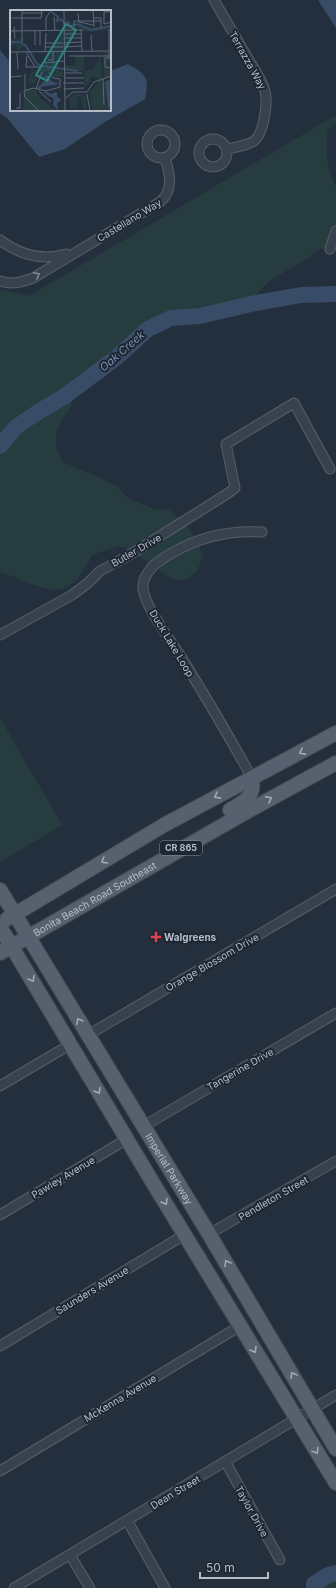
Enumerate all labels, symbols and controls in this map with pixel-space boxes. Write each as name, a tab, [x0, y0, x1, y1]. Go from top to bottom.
inset map	[10, 10, 111, 111]
street label: Terrazza Way	[227, 29, 269, 92]
street label: Castellano Way	[95, 196, 164, 244]
one-way arrow	[33, 272, 40, 280]
water label: Oak Creek	[97, 327, 148, 374]
street label: Butler Drive	[109, 531, 163, 569]
street label: Duck Lake Loop	[147, 607, 197, 679]
one-way arrow	[298, 747, 306, 755]
one-way arrow	[214, 792, 222, 799]
one-way arrow	[265, 796, 272, 804]
road number: CR 865	[160, 841, 202, 855]
one-way arrow	[101, 856, 108, 863]
street label: Bonita Beach Road Southeast	[31, 859, 159, 939]
street label: Orange Blossom Drive	[163, 930, 261, 994]
place label: Walgreens	[164, 931, 217, 944]
marker: Walgreens	[151, 932, 161, 942]
one-way arrow	[27, 975, 34, 982]
one-way arrow	[76, 1018, 84, 1025]
street label: Tangerine Drive	[205, 1045, 276, 1093]
one-way arrow	[94, 1087, 101, 1094]
street label: Imperial Parkway	[143, 1131, 196, 1207]
street label: Pawley Avenue	[29, 1153, 97, 1201]
street label: Pendleton Street	[236, 1173, 311, 1223]
one-way arrow	[160, 1198, 167, 1205]
one-way arrow	[224, 1260, 231, 1267]
street label: Saunders Avenue	[53, 1263, 131, 1316]
one-way arrow	[249, 1346, 257, 1353]
street label: McKenna Avenue	[82, 1372, 158, 1424]
one-way arrow	[291, 1372, 298, 1379]
one-way arrow	[311, 1447, 319, 1454]
street label: Dean Street	[148, 1472, 203, 1511]
street label: Taylor Drive	[233, 1483, 271, 1539]
scale bar	[200, 1554, 268, 1580]
text: 50 m	[206, 1560, 235, 1575]

